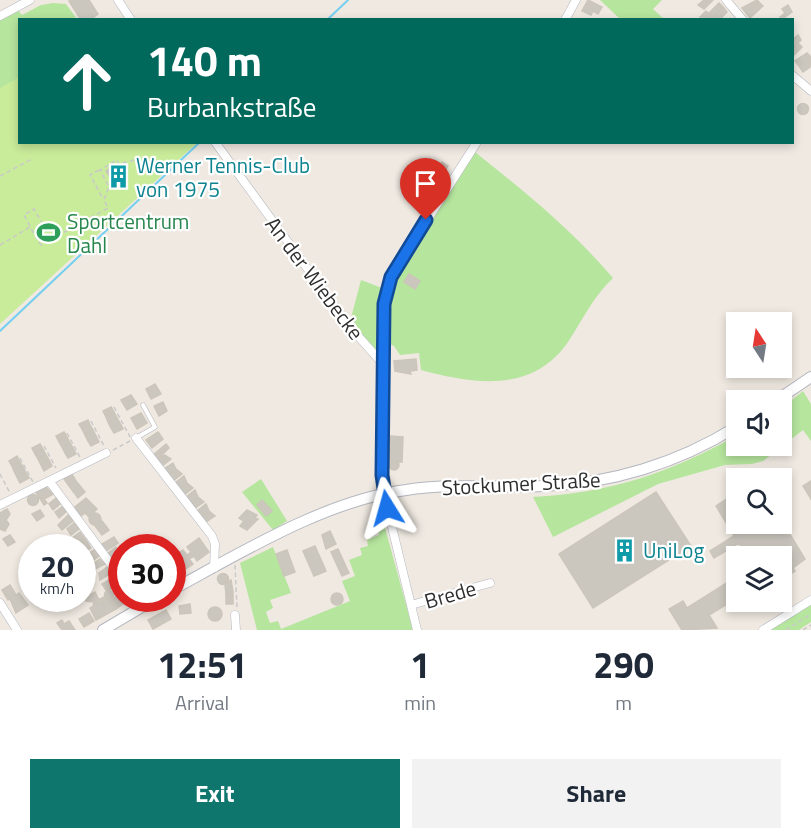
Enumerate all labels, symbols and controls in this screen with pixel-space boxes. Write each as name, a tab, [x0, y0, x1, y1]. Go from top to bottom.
text: 140 m	[147, 28, 262, 92]
icon: ahead	[48, 42, 126, 120]
text: Burbankstraße	[147, 86, 317, 127]
place label: Werner Tennis-Club von 1975	[136, 149, 310, 205]
pin	[400, 158, 451, 220]
building icon: Werner Tennis-Club von 1975	[105, 164, 131, 190]
icon: arrive	[409, 167, 442, 200]
place label: Sportcentrum Dahl	[67, 205, 189, 261]
street label: An der Wiebecke	[258, 210, 372, 346]
sports icon: Sportcentrum Dahl	[36, 220, 62, 246]
north arrow	[726, 312, 792, 378]
map controls	[726, 312, 792, 612]
button: sound	[726, 390, 792, 456]
street label: Stockumer Straße	[441, 463, 601, 503]
button: search	[726, 468, 792, 534]
position arrow	[355, 476, 419, 540]
speed limit sign: 30	[108, 534, 186, 612]
place label: UniLog	[643, 534, 704, 566]
building icon: UniLog	[612, 537, 638, 563]
text: 20	[40, 543, 74, 589]
button: layers	[726, 546, 792, 612]
street label: Brede	[420, 571, 480, 617]
text: km/h	[40, 577, 74, 600]
text: 12:51	[157, 637, 247, 692]
text: 1	[410, 637, 430, 692]
text: 290	[593, 637, 654, 692]
text: Arrival	[175, 687, 229, 718]
text: min	[404, 687, 436, 718]
text: m	[615, 687, 632, 718]
button: Exit	[30, 759, 400, 828]
button: Share	[412, 759, 781, 828]

